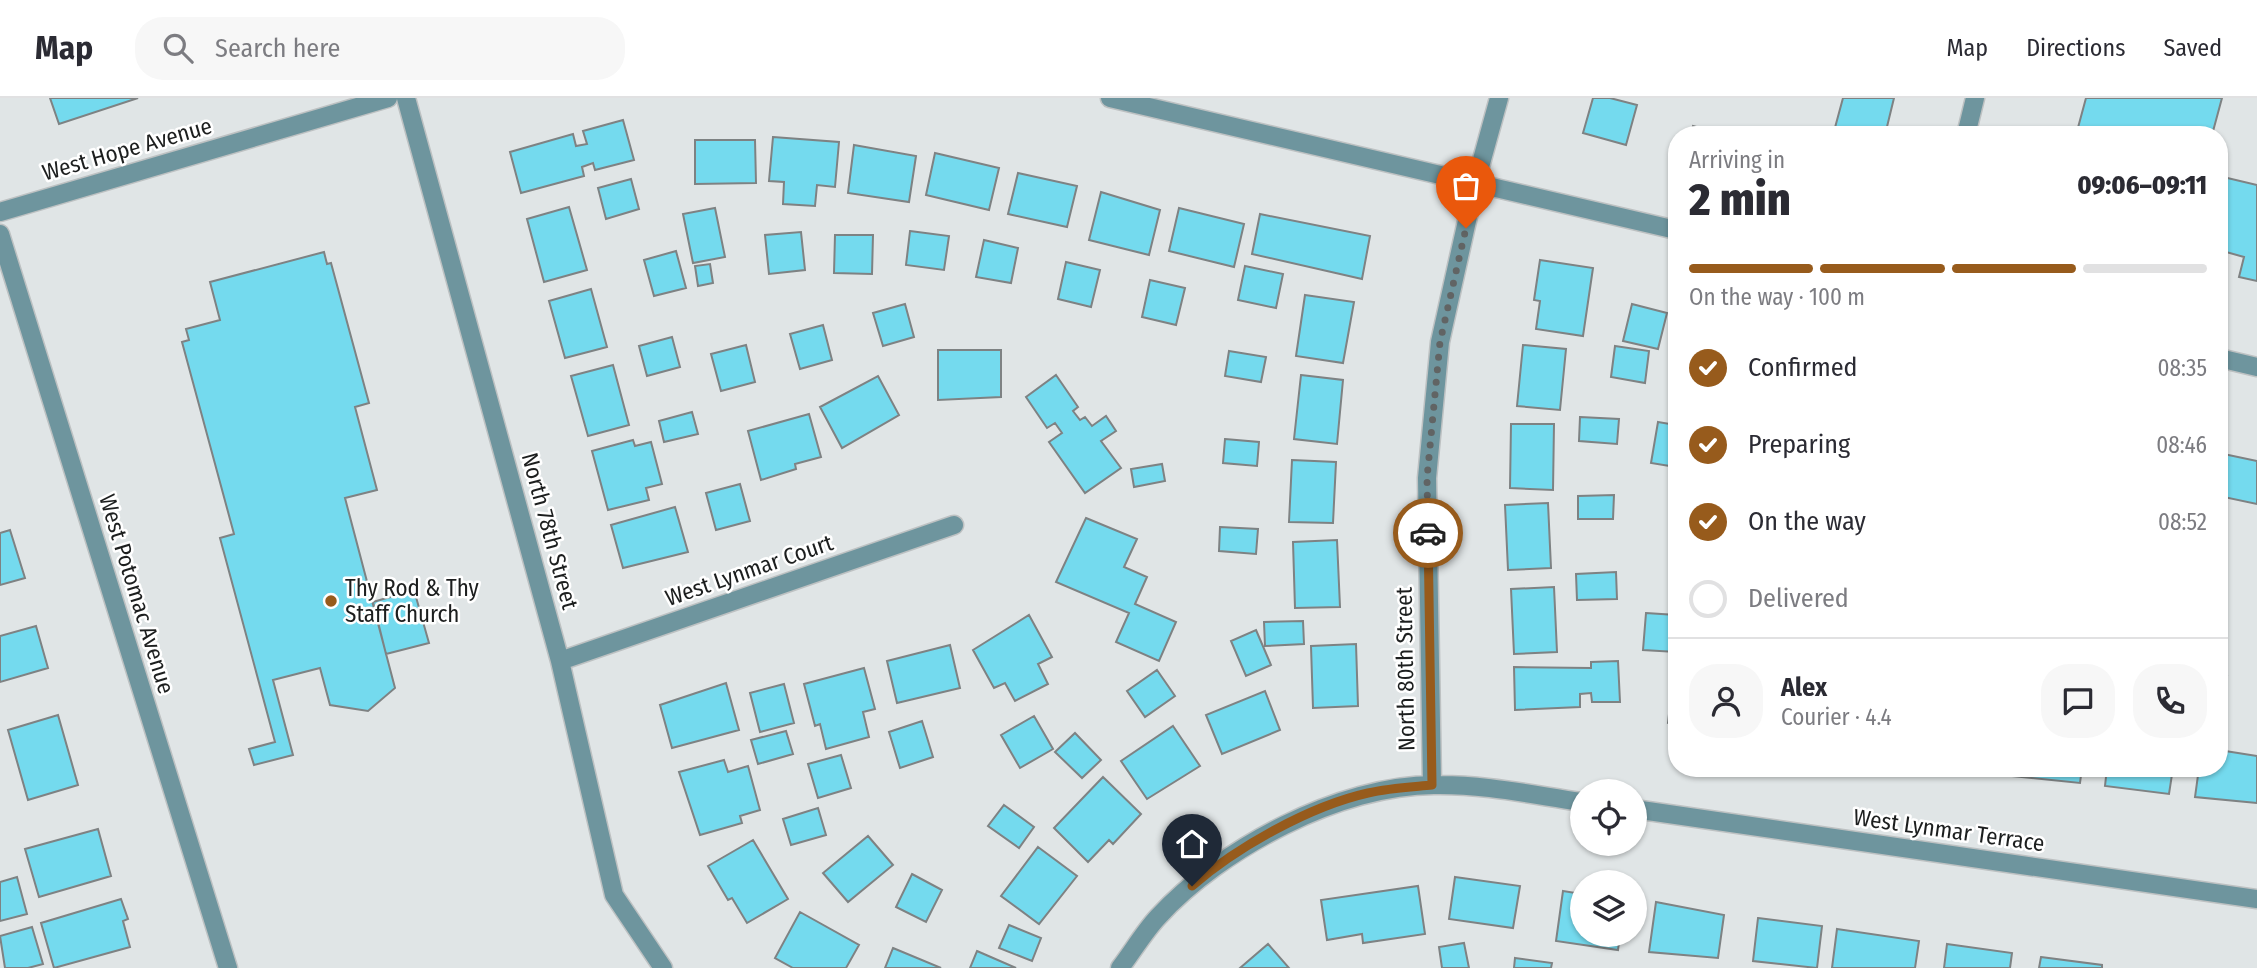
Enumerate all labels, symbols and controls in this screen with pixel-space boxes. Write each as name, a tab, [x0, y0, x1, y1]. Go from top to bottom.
search box	[135, 17, 625, 80]
text: Map	[35, 28, 93, 68]
icon: search	[159, 29, 197, 67]
text: Search here	[215, 33, 340, 64]
text: Map	[1947, 34, 1988, 62]
text: Directions	[2026, 34, 2125, 62]
text: Saved	[2163, 34, 2222, 62]
street label: West Hope Avenue	[39, 111, 215, 187]
text: Arriving in	[1689, 146, 1785, 174]
pin	[1436, 156, 1496, 228]
icon: bag	[1447, 167, 1485, 205]
text: 09:06–09:11	[2077, 170, 2207, 201]
text: 2 min	[1689, 172, 1791, 227]
text: On the way · 100 m	[1689, 283, 1865, 311]
icon: check	[1689, 349, 1727, 387]
text: Confirmed	[1748, 352, 1858, 383]
text: 08:35	[2158, 354, 2207, 382]
icon: check	[1689, 426, 1727, 464]
text: Preparing	[1748, 429, 1850, 460]
text: 08:46	[2156, 431, 2207, 459]
street label: North 78th Street	[516, 450, 584, 613]
street label: West Potomac Avenue	[93, 491, 181, 697]
courier	[1393, 498, 1463, 568]
icon: check	[1689, 503, 1727, 541]
text: On the way	[1748, 506, 1866, 537]
text: 08:52	[2158, 508, 2207, 536]
icon: car	[1409, 514, 1447, 552]
street label: West Lynmar Court	[661, 528, 837, 612]
place label: Thy Rod & Thy Staff Church	[345, 574, 480, 628]
text: Delivered	[1748, 583, 1849, 614]
street label: North 80th Street	[1390, 586, 1420, 751]
marker: Thy Rod & Thy Staff Church	[323, 593, 339, 609]
button: person	[1689, 664, 1763, 738]
button: chat	[2041, 664, 2115, 738]
button: phone	[2133, 664, 2207, 738]
text: Alex	[1781, 672, 1827, 703]
text: Courier · 4.4	[1781, 703, 1892, 731]
map controls	[1570, 779, 1647, 947]
button: locate	[1570, 779, 1647, 856]
street label: West Lynmar Terrace	[1852, 803, 2046, 857]
pin	[1162, 814, 1222, 886]
icon: home	[1173, 825, 1211, 863]
button: layers	[1570, 870, 1647, 947]

